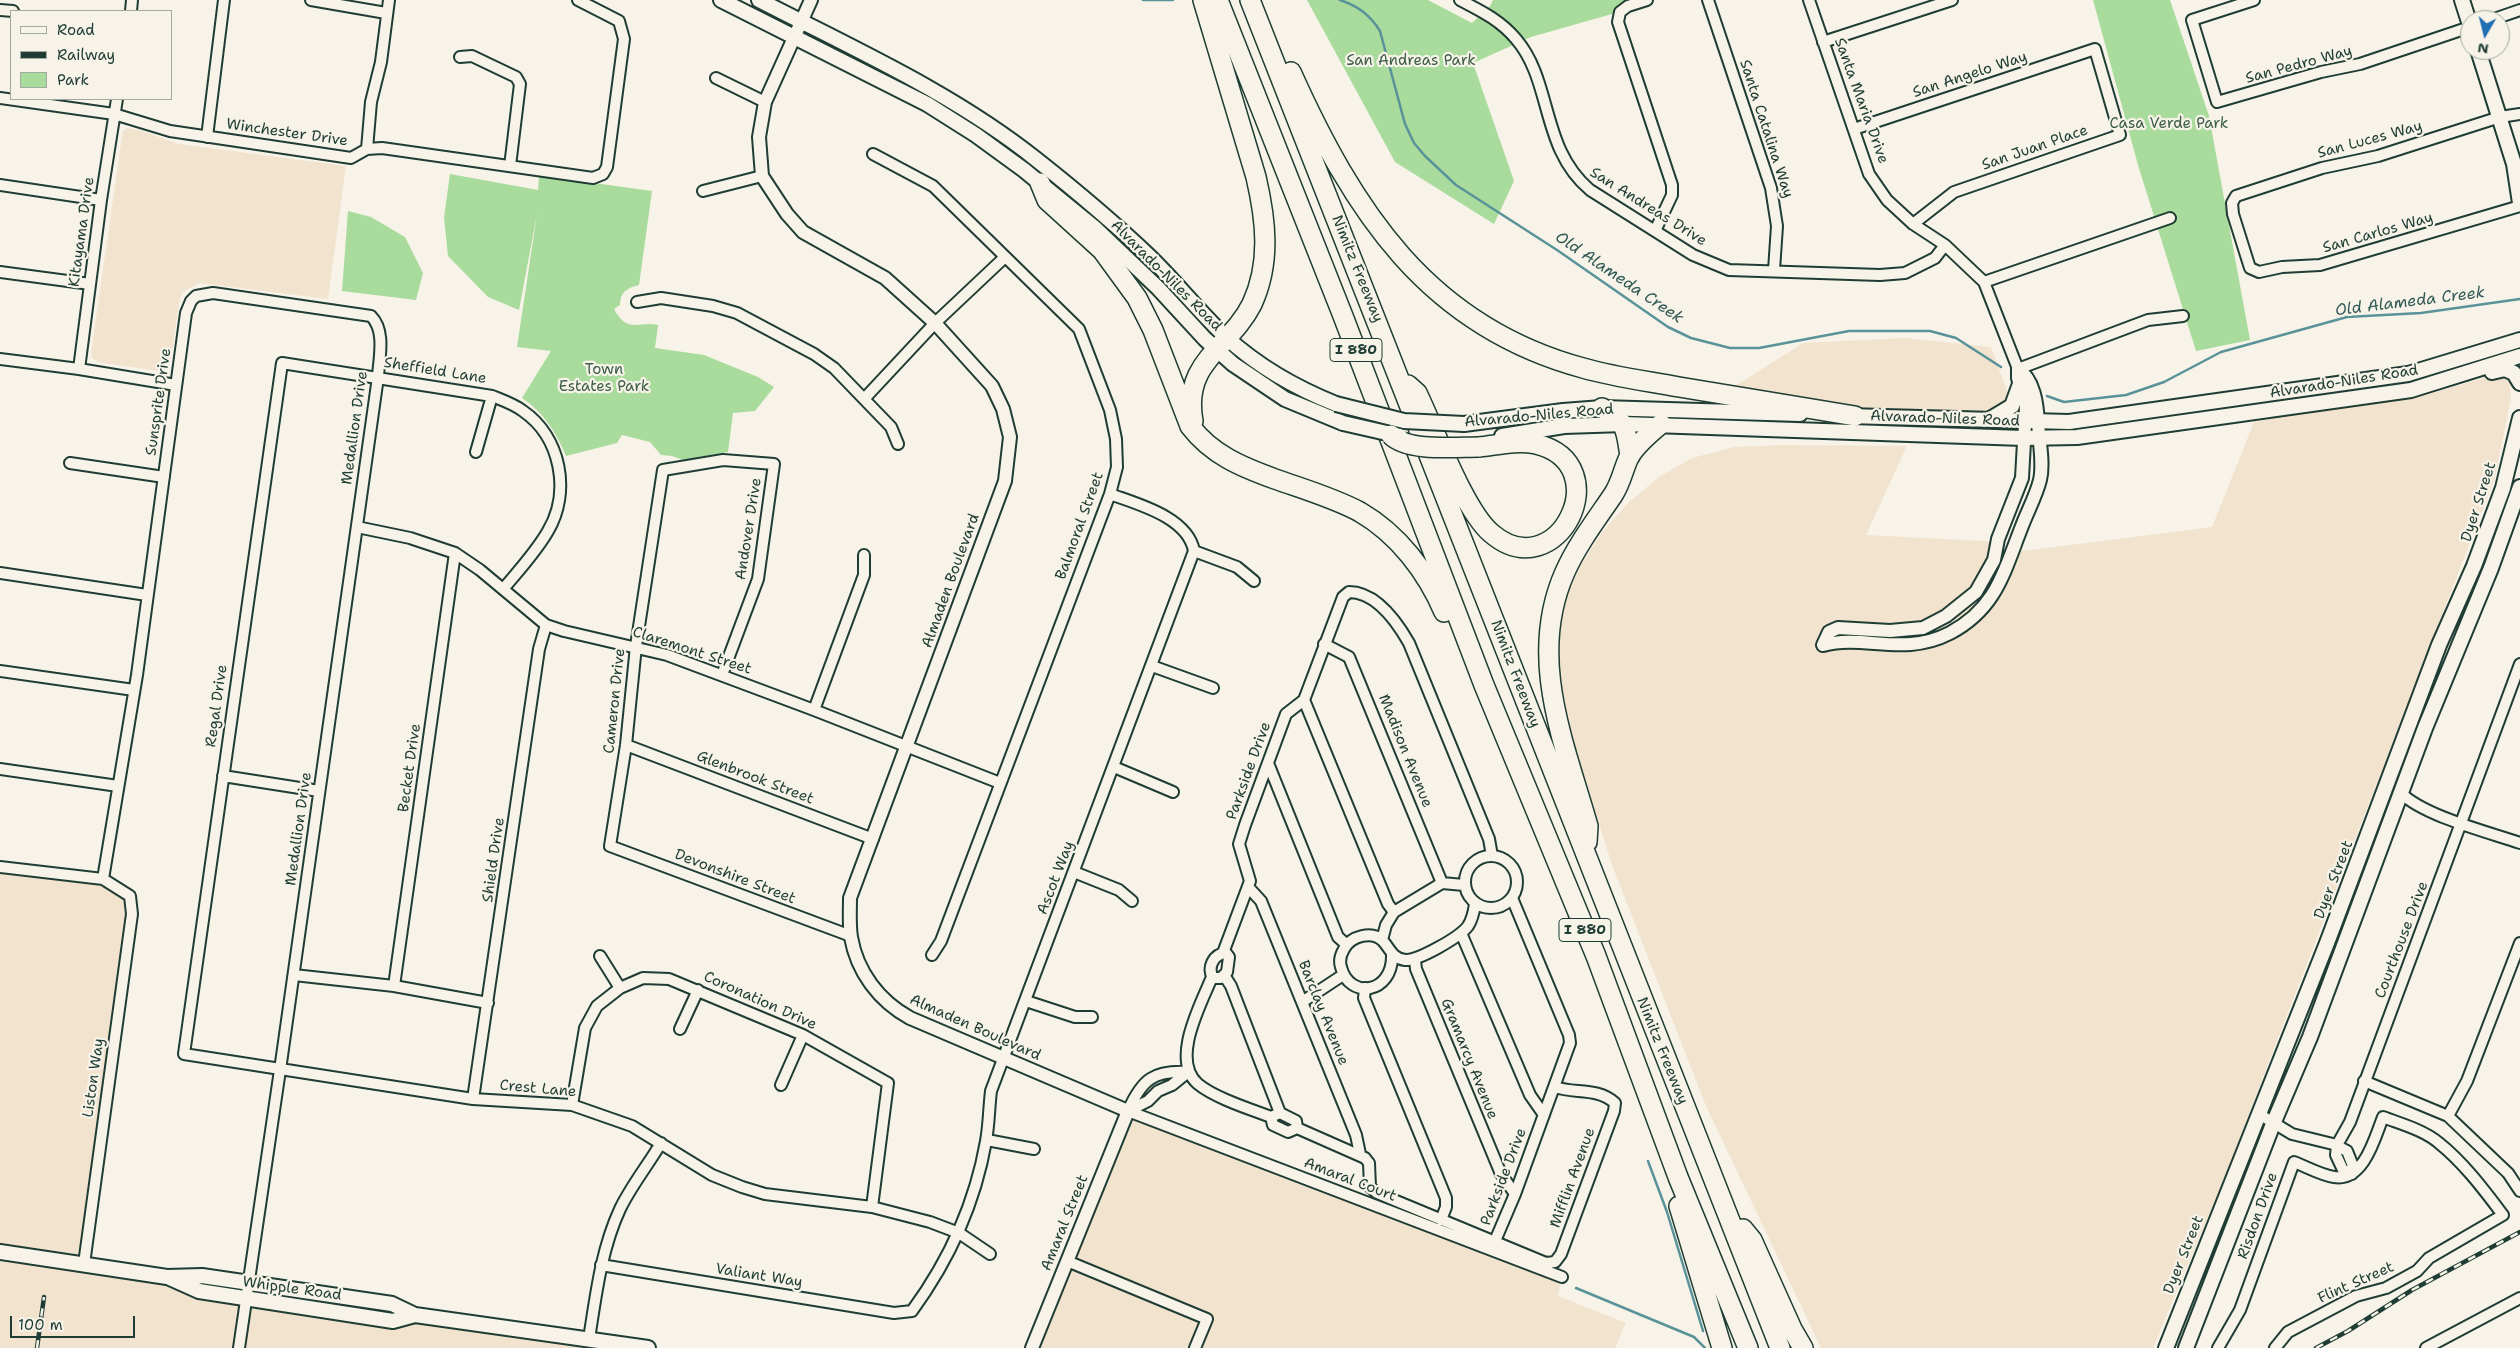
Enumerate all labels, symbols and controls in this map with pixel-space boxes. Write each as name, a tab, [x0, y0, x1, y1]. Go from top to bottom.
legend	[10, 10, 172, 100]
north arrow	[2460, 10, 2510, 60]
text: Road	[57, 20, 95, 40]
street label: Santa Maria Drive	[1830, 36, 1892, 166]
text: N	[2476, 39, 2490, 59]
street label: San Pedro Way	[2244, 42, 2354, 88]
text: Railway	[57, 45, 115, 65]
street label: San Angelo Way	[1911, 48, 2029, 102]
park label: San Andreas Park	[1346, 52, 1476, 70]
street label: Santa Catalina Way	[1735, 58, 1797, 200]
text: Park	[57, 70, 89, 90]
park label: Casa Verde Park	[2110, 115, 2228, 133]
street label: Winchester Drive	[225, 116, 349, 150]
street label: San Luces Way	[2316, 117, 2424, 163]
street label: San Juan Place	[1980, 121, 2090, 175]
street label: San Andreas Drive	[1586, 164, 1710, 250]
street label: Kitayama Drive	[65, 176, 99, 288]
street label: San Carlos Way	[2321, 209, 2435, 257]
street label: Nimitz Freeway	[1327, 213, 1387, 325]
street label: Alvarado-Niles Road	[1107, 217, 1225, 335]
water label: Old Alameda Creek	[1551, 228, 1687, 328]
water label: Old Alameda Creek	[2334, 283, 2486, 321]
road number: I 880	[1330, 338, 1382, 362]
street label: Sunsprite Drive	[143, 347, 175, 457]
street label: Sheffield Lane	[382, 354, 488, 388]
park label: Town Estates Park	[559, 361, 649, 396]
street label: Alvarado-Niles Road	[2269, 361, 2419, 403]
street label: Medallion Drive	[338, 370, 372, 486]
street label: Alvarado-Niles Road	[1464, 400, 1614, 432]
street label: Alvarado-Niles Road	[1870, 407, 2020, 431]
street label: Dyer Street	[2458, 460, 2500, 544]
street label: Balmoral Street	[1052, 470, 1108, 582]
street label: Andover Drive	[732, 477, 766, 581]
street label: Almaden Boulevard	[918, 511, 984, 651]
street label: Nimitz Freeway	[1486, 618, 1544, 730]
street label: Claremont Street	[630, 623, 754, 679]
street label: Cameron Drive	[601, 647, 629, 755]
street label: Regal Drive	[202, 664, 232, 748]
street label: Madison Avenue	[1374, 692, 1436, 810]
street label: Parkside Drive	[1223, 720, 1275, 822]
street label: Becket Drive	[395, 723, 425, 813]
street label: Glenbrook Street	[694, 747, 816, 809]
street label: Medallion Drive	[282, 771, 316, 887]
street label: Shield Drive	[479, 816, 509, 904]
street label: Dyer Street	[2311, 838, 2357, 922]
street label: Ascot Way	[1034, 839, 1078, 917]
street label: Devonshire Street	[672, 846, 798, 908]
street label: Courthouse Drive	[2371, 879, 2433, 1001]
road number: I 880	[1559, 918, 1611, 942]
street label: Barclay Avenue	[1294, 958, 1352, 1068]
street label: Coronation Drive	[701, 968, 819, 1034]
street label: Almaden Boulevard	[907, 991, 1043, 1065]
street label: Nimitz Freeway	[1632, 995, 1692, 1107]
street label: Gramarcy Avenue	[1437, 996, 1501, 1122]
street label: Liston Way	[80, 1037, 108, 1119]
street label: Crest Lane	[499, 1077, 577, 1101]
street label: Mifflin Avenue	[1547, 1125, 1599, 1231]
street label: Parkside Drive	[1477, 1126, 1531, 1228]
street label: Amaral Court	[1301, 1154, 1399, 1206]
street label: Risdon Drive	[2234, 1170, 2282, 1262]
street label: Amaral Street	[1038, 1172, 1092, 1274]
street label: Dyer Street	[2160, 1213, 2208, 1297]
street label: Flint Street	[2315, 1258, 2397, 1308]
street label: Valiant Way	[714, 1260, 804, 1292]
street label: Whipple Road	[241, 1273, 343, 1305]
scale bar	[12, 1306, 138, 1338]
text: 100 m	[18, 1315, 63, 1335]

